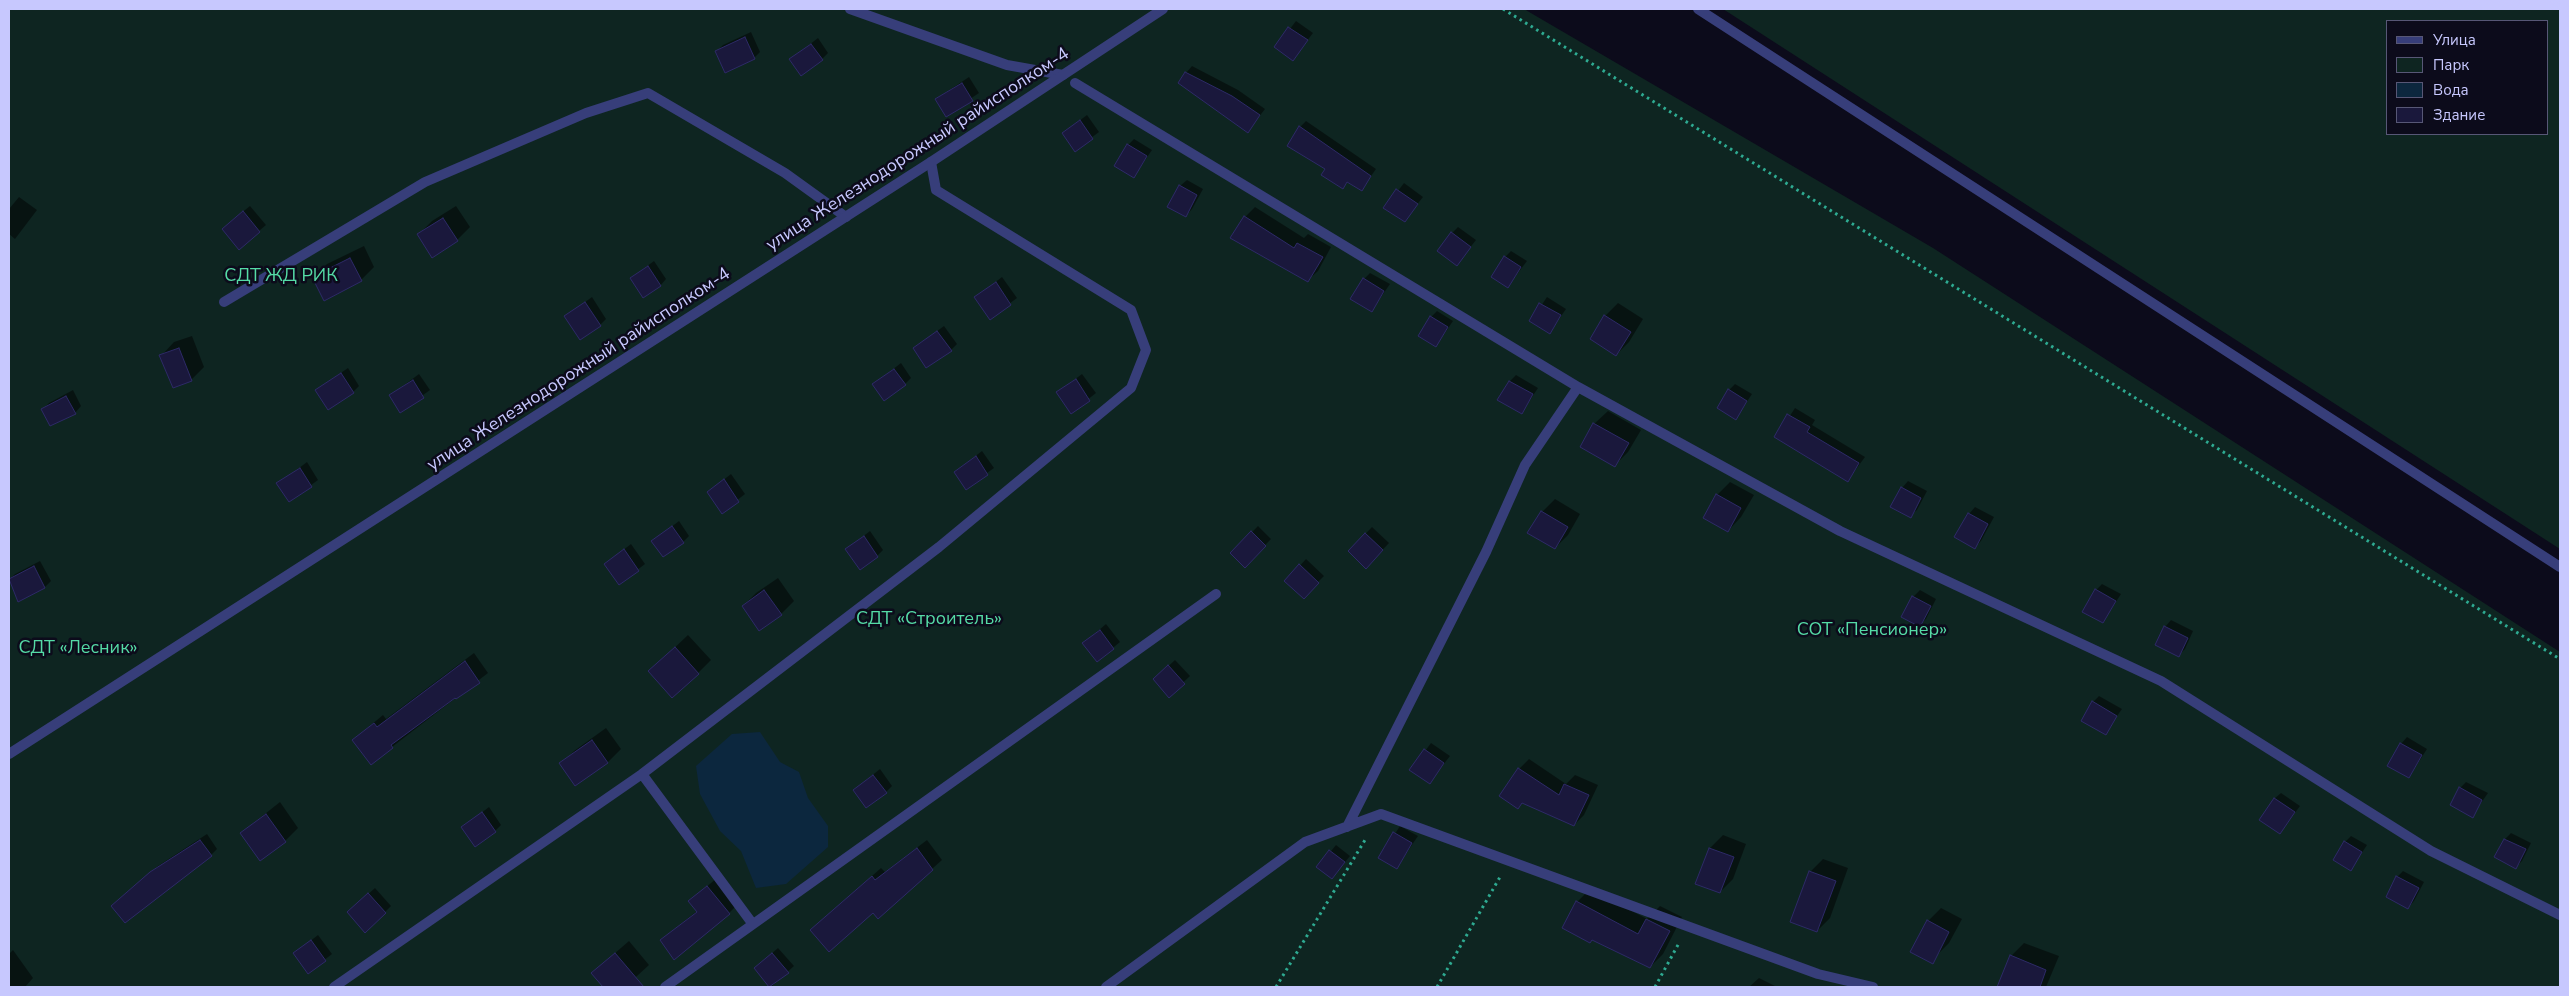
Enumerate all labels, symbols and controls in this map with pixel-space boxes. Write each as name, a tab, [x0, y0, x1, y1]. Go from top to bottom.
legend	[2386, 20, 2549, 135]
text: Улица	[2433, 30, 2476, 50]
street label: улица Железнодорожный райисполком-4	[762, 44, 1074, 256]
text: Парк	[2433, 55, 2469, 75]
text: Вода	[2433, 80, 2469, 100]
text: Здание	[2433, 105, 2485, 125]
street label: улица Железнодорожный райисполком-4	[423, 264, 735, 476]
park label: СДТ ЖД РИК	[224, 266, 338, 288]
park label: СДТ «Строитель»	[856, 609, 1002, 631]
park label: СОТ «Пенсионер»	[1797, 620, 1947, 642]
park label: СДТ «Лесник»	[18, 638, 138, 660]

